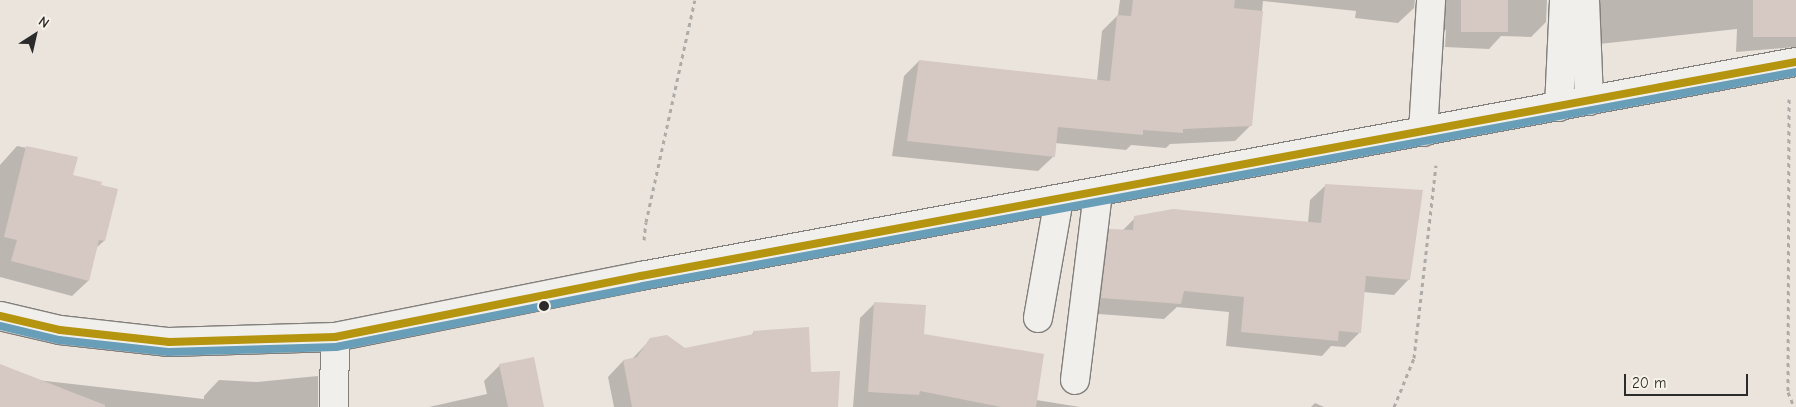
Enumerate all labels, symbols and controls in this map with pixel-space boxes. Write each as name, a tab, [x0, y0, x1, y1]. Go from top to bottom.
north arrow	[10, 10, 60, 60]
text: N	[35, 13, 53, 32]
unlabelled marker	[539, 301, 549, 311]
scale bar	[1626, 364, 1750, 396]
text: 20 m	[1632, 374, 1666, 392]

